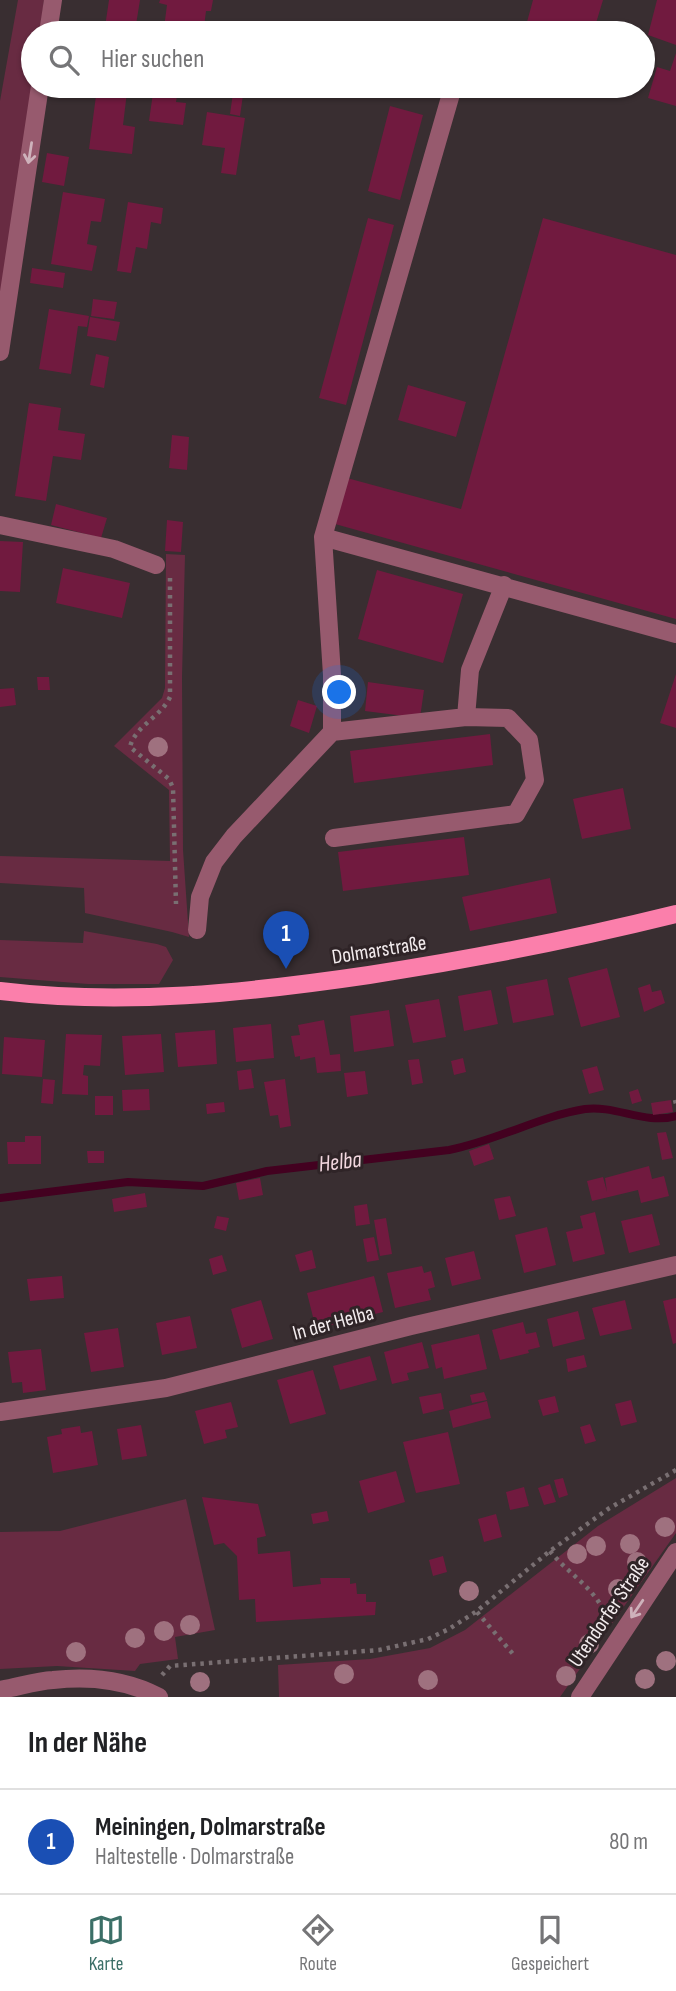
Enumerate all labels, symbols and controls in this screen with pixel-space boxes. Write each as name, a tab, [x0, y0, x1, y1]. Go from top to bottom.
search box	[21, 21, 655, 98]
icon: search	[45, 41, 83, 79]
text: Hier suchen	[101, 44, 204, 75]
one-way arrow	[23, 141, 36, 164]
your location	[322, 675, 356, 709]
pin: 1	[263, 911, 309, 969]
street label: Dolmarstraße	[330, 930, 428, 970]
water label: Helba	[317, 1145, 364, 1179]
street label: In der Helba	[290, 1300, 376, 1346]
street label: Utendorfer Straße	[563, 1552, 655, 1672]
one-way arrow	[630, 1599, 645, 1618]
text: In der Nähe	[28, 1725, 147, 1761]
text: Meiningen, Dolmarstraße	[95, 1812, 326, 1843]
text: 1	[46, 1828, 56, 1856]
text: 80 m	[609, 1828, 648, 1856]
text: Haltestelle · Dolmarstraße	[95, 1843, 294, 1871]
tab: Karte	[87, 1911, 125, 1976]
tab: Route	[299, 1911, 337, 1976]
tab: Gespeichert	[511, 1911, 589, 1976]

